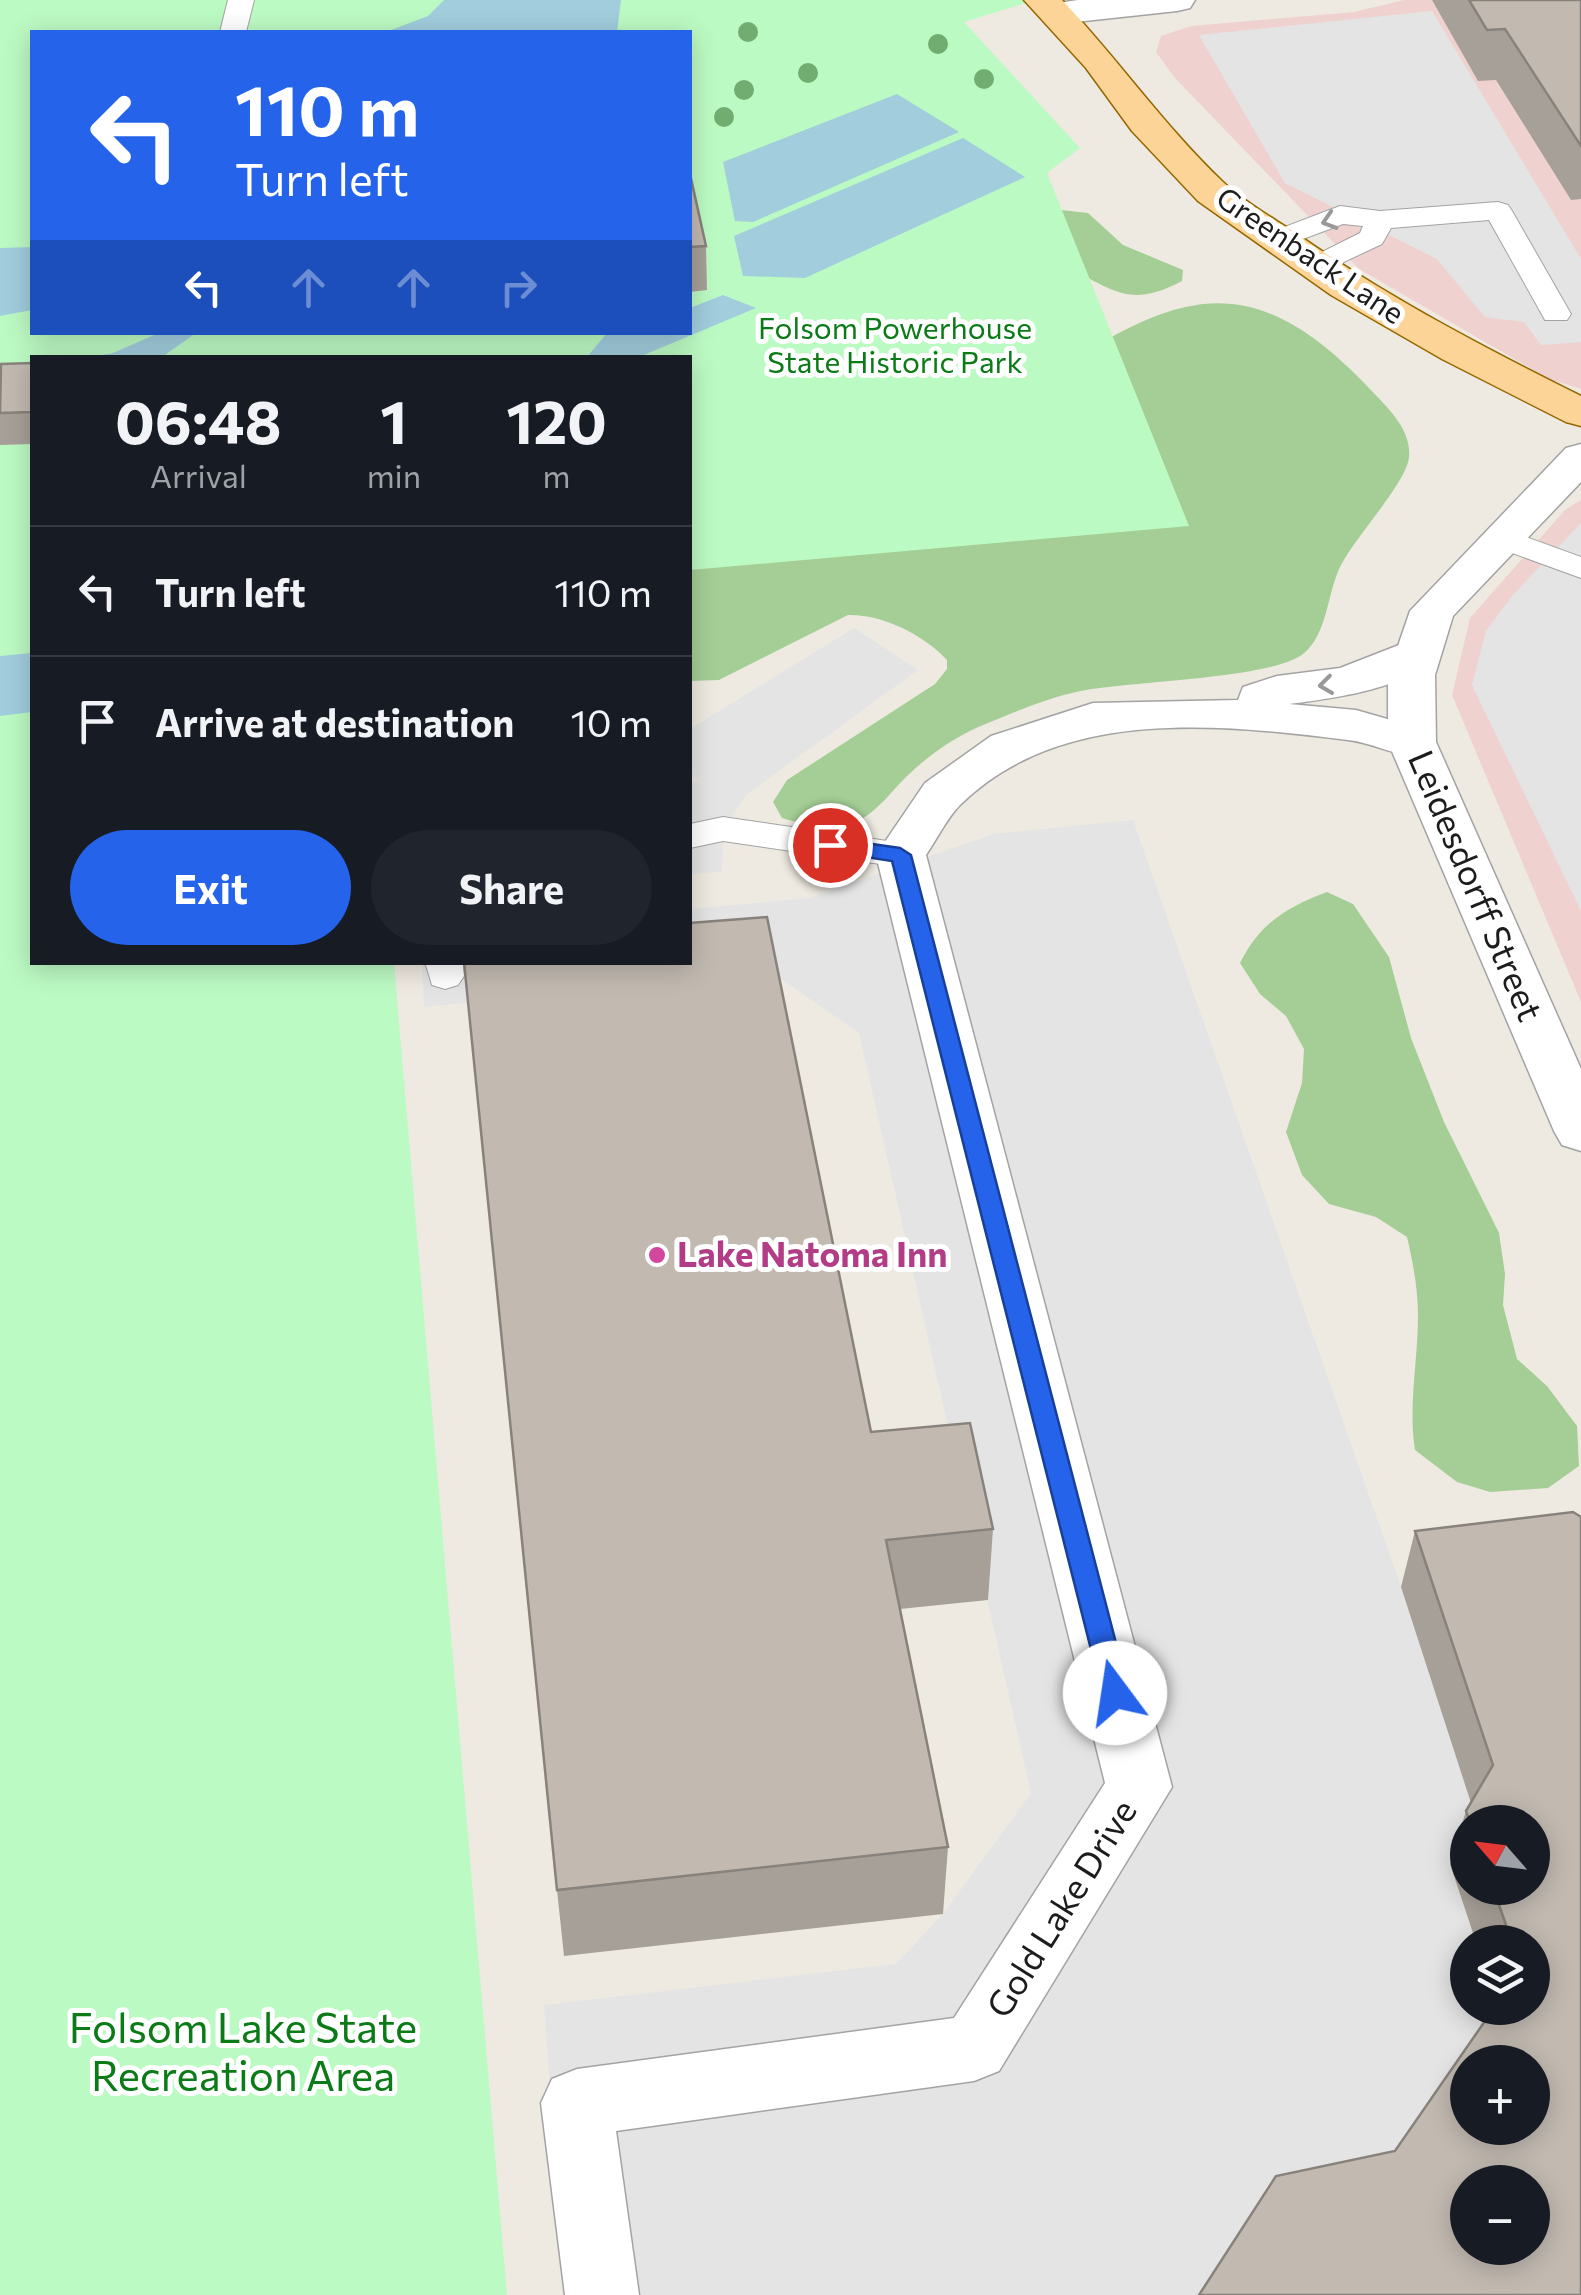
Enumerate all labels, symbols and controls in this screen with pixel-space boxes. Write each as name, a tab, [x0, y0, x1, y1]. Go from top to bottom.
text: 110 m	[235, 65, 419, 150]
icon: left	[70, 70, 200, 200]
text: Turn left	[235, 150, 409, 205]
street label: Greenback Lane	[1210, 178, 1412, 330]
one-way arrow	[1321, 209, 1338, 230]
icon: left	[176, 260, 231, 315]
icon: ahead	[281, 260, 336, 315]
icon: ahead	[386, 260, 441, 315]
icon: right	[491, 260, 546, 315]
park label: Folsom Powerhouse State Historic Park	[758, 308, 1032, 379]
text: 06:48	[115, 383, 282, 456]
text: 1	[380, 383, 408, 456]
text: 120	[506, 383, 607, 456]
text: Arrival	[150, 455, 247, 495]
text: min	[367, 455, 421, 495]
text: m	[543, 455, 571, 495]
icon: left	[70, 564, 125, 619]
text: Turn left	[155, 568, 306, 615]
text: 110 m	[554, 568, 652, 615]
one-way arrow	[1318, 674, 1334, 695]
icon: arrive	[70, 694, 125, 749]
text: Arrive at destination	[155, 698, 514, 745]
text: 10 m	[571, 698, 652, 745]
street label: Leidesdorff Street	[1401, 743, 1554, 1027]
pin	[788, 803, 873, 888]
icon: arrive	[803, 818, 858, 873]
button: Exit	[70, 830, 351, 945]
button: Share	[371, 830, 652, 945]
place label: Lake Natoma Inn	[677, 1231, 947, 1274]
marker: Lake Natoma Inn	[646, 1244, 668, 1266]
position arrow	[1063, 1641, 1167, 1745]
street label: Gold Lake Drive	[976, 1791, 1144, 2024]
north arrow	[1450, 1805, 1550, 1905]
map controls	[1450, 1805, 1550, 2265]
button: layers	[1450, 1925, 1550, 2025]
park label: Folsom Lake State Recreation Area	[69, 2000, 417, 2100]
button: +	[1450, 2045, 1550, 2145]
button: −	[1450, 2165, 1550, 2265]

